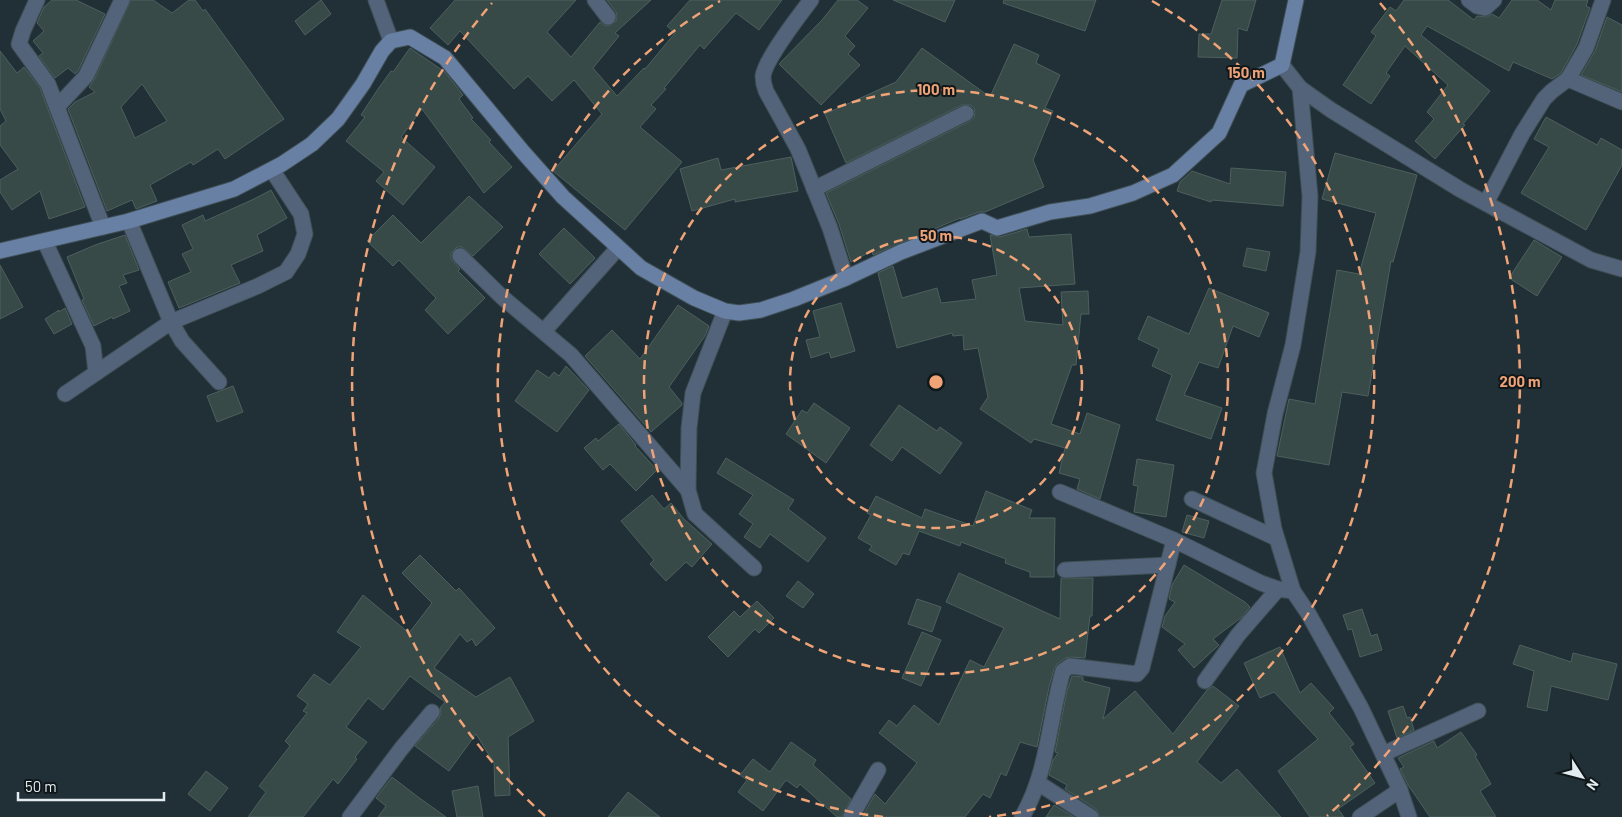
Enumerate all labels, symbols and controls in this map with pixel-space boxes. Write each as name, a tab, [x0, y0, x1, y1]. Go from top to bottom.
text: 150 m	[1227, 63, 1265, 81]
text: 100 m	[917, 80, 955, 98]
text: 50 m	[920, 226, 952, 244]
text: 200 m	[1499, 372, 1541, 390]
centre of rings	[927, 373, 945, 391]
north arrow	[1557, 752, 1607, 802]
scale bar	[18, 770, 164, 802]
text: N	[1583, 776, 1603, 794]
text: 50 m	[25, 777, 57, 795]

